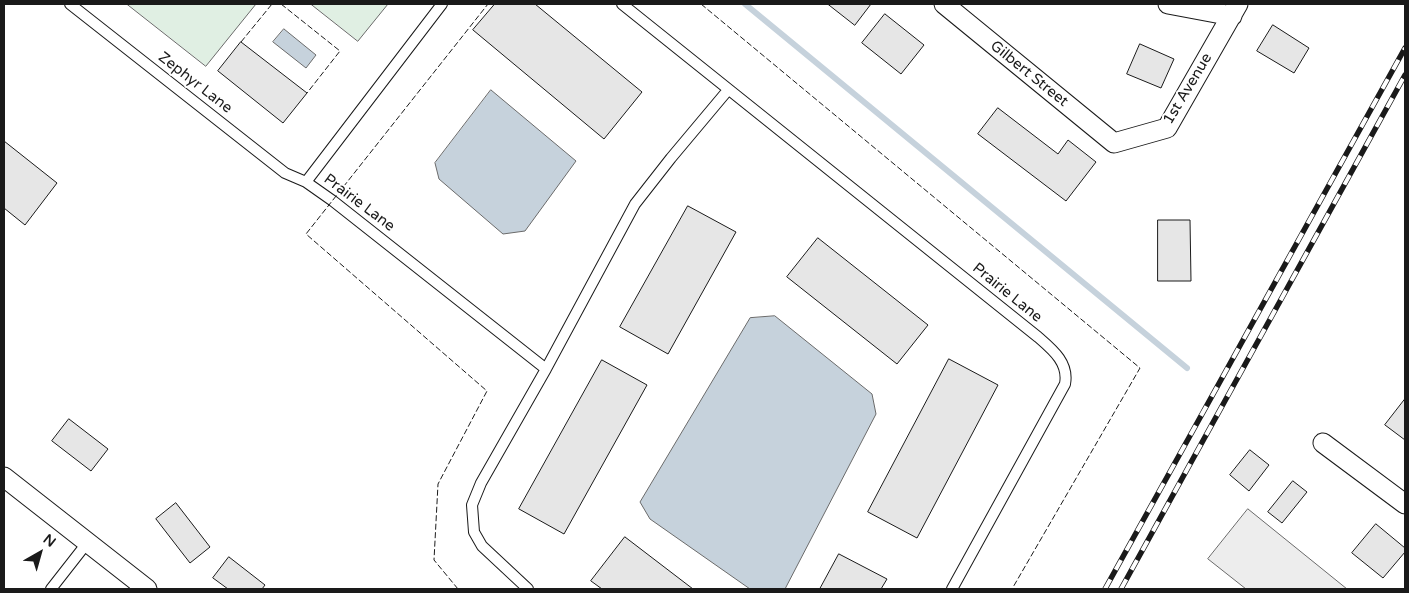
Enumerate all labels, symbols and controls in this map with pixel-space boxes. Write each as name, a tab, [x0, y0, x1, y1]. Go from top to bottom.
street label: Gilbert Street	[986, 37, 1072, 111]
street label: Zephyr Lane	[154, 49, 236, 117]
street label: 1st Avenue	[1160, 50, 1216, 128]
street label: Prairie Lane	[320, 170, 398, 236]
street label: Prairie Lane	[969, 259, 1045, 327]
north arrow	[15, 528, 65, 578]
text: N	[40, 531, 59, 551]

